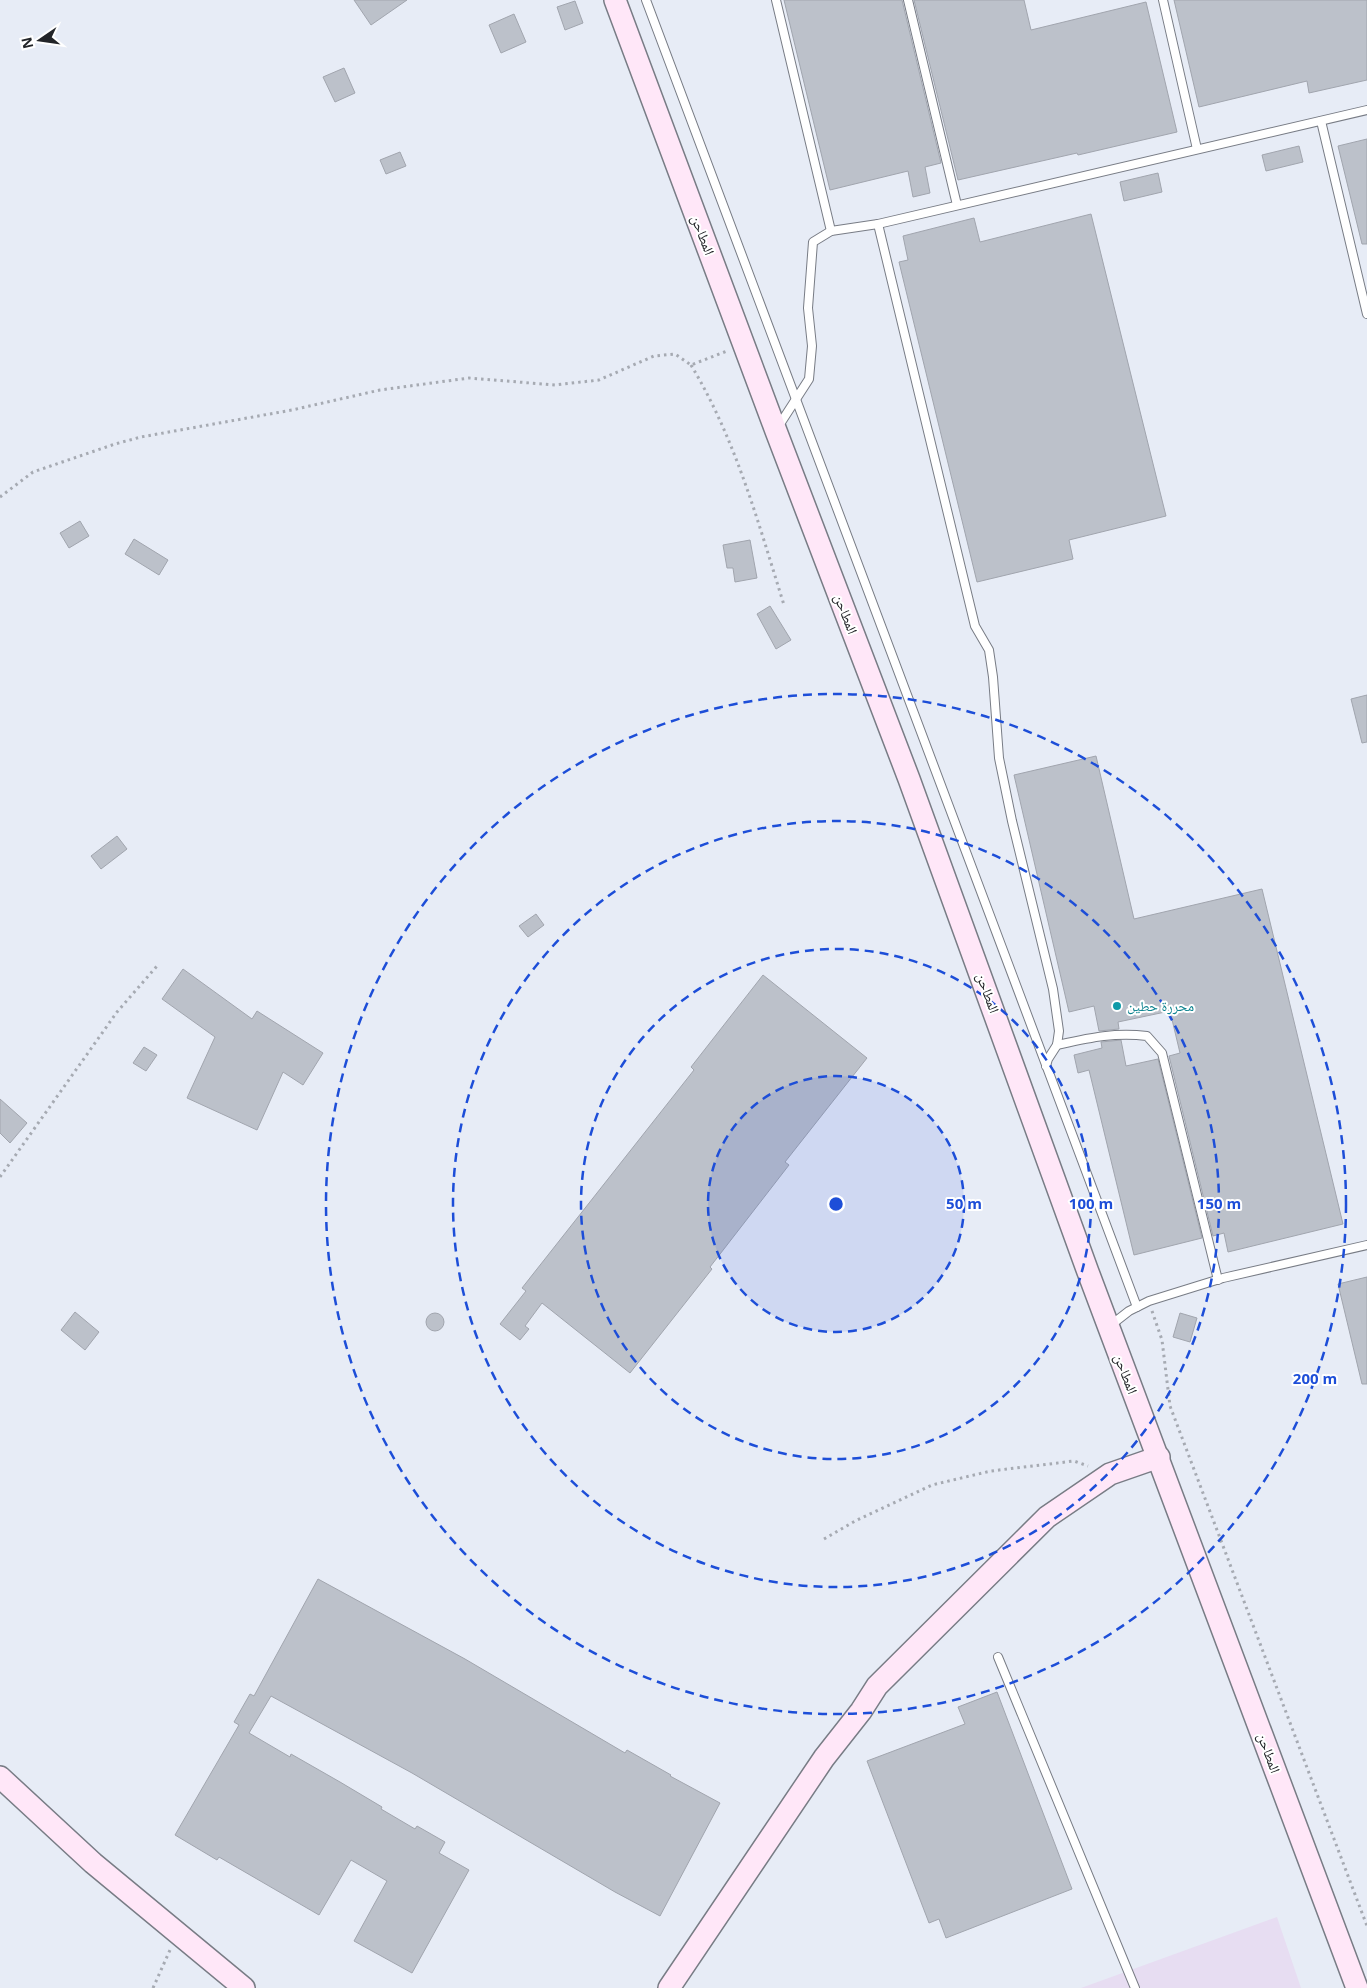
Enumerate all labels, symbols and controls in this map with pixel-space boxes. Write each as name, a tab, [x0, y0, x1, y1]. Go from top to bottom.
north arrow	[15, 15, 65, 65]
text: N	[16, 35, 37, 51]
street label: المطاحن	[687, 212, 720, 258]
street label: المطاحن	[830, 591, 863, 637]
street label: المطاحن	[972, 970, 1004, 1016]
place label: محررة حطين	[1127, 996, 1194, 1015]
marker: محررة حطين	[1111, 1000, 1123, 1012]
text: 50 m	[946, 1193, 982, 1213]
text: 100 m	[1069, 1193, 1113, 1213]
text: 150 m	[1197, 1193, 1241, 1213]
centre of rings	[827, 1195, 845, 1213]
street label: المطاحن	[1110, 1351, 1143, 1397]
text: 200 m	[1293, 1368, 1337, 1388]
street label: المطاحن	[1253, 1730, 1285, 1776]

